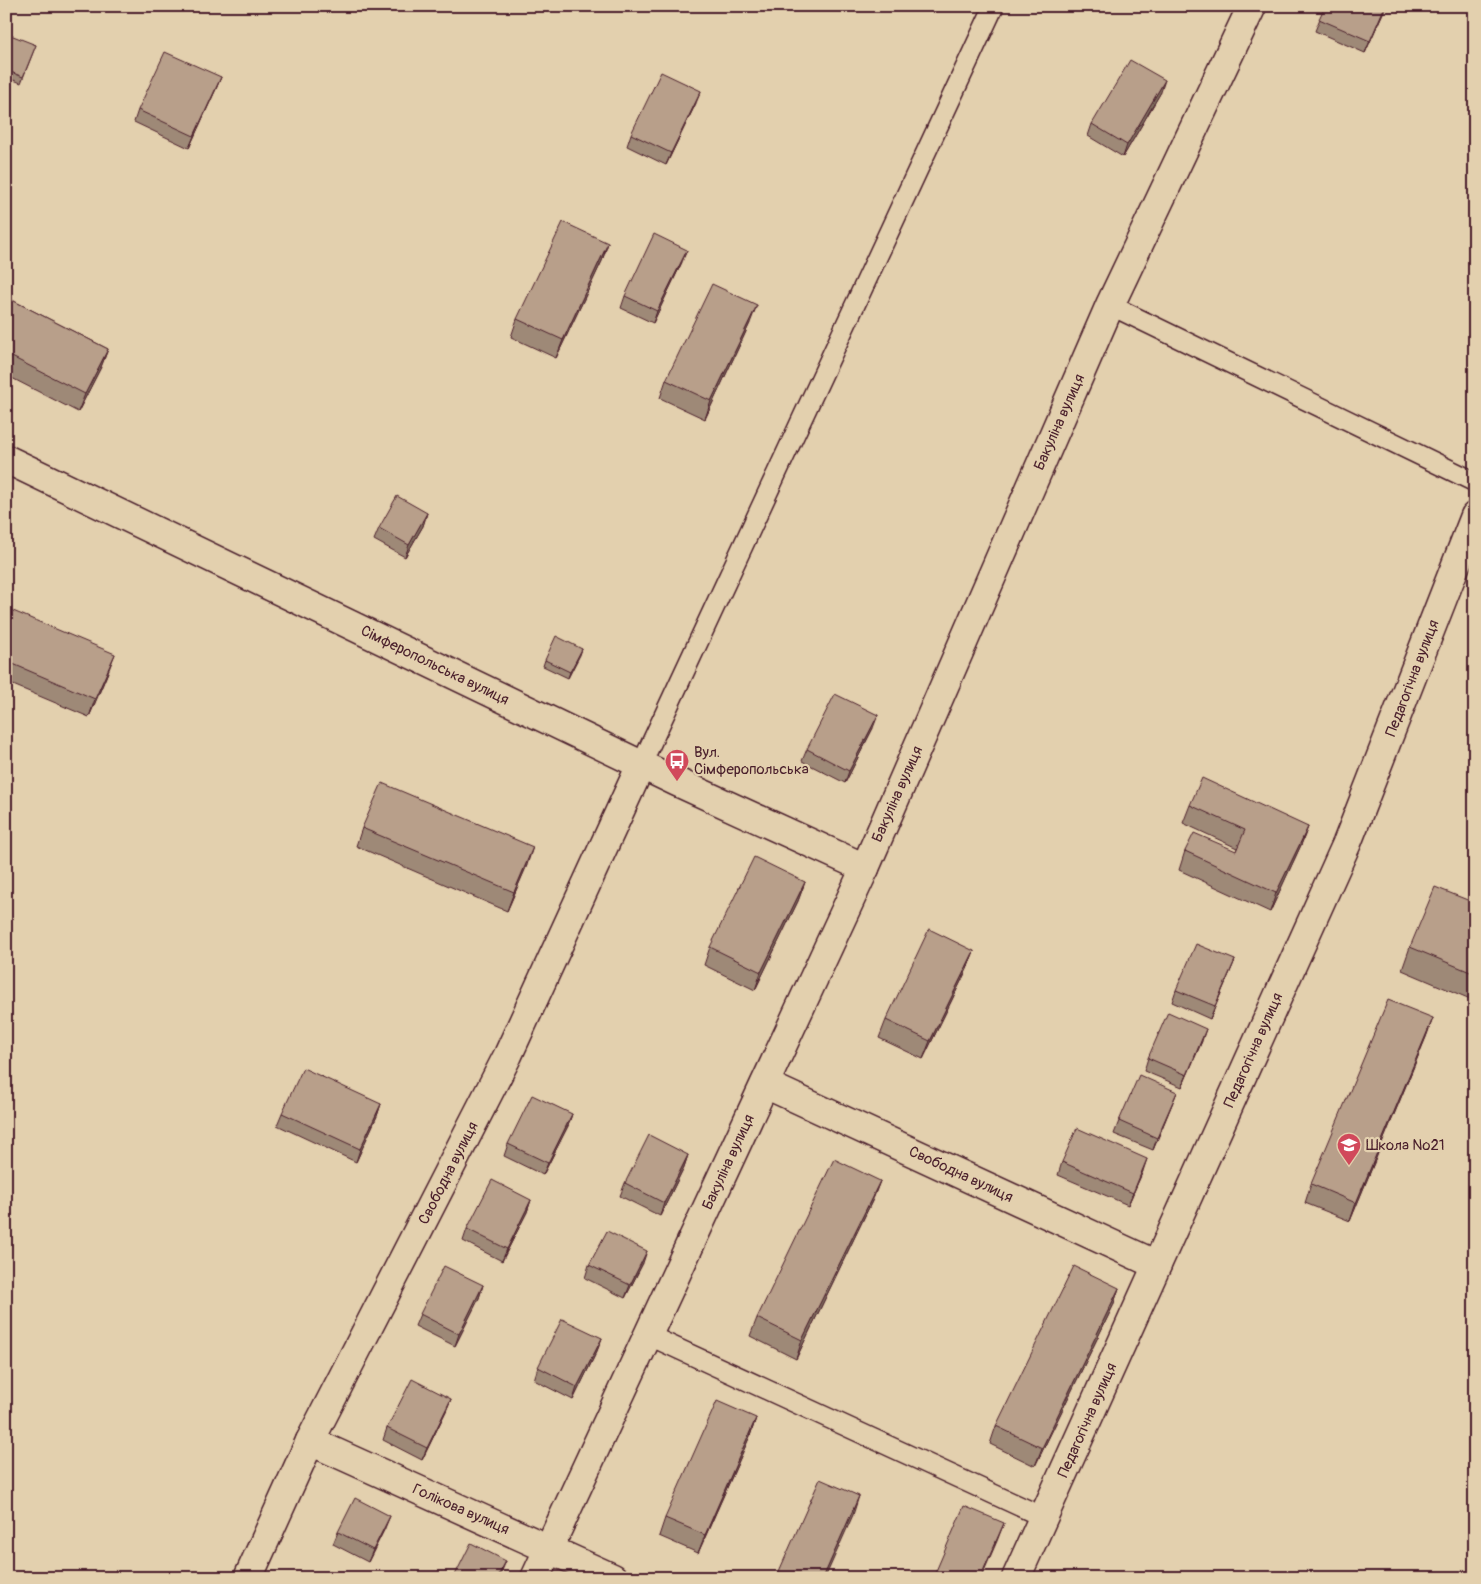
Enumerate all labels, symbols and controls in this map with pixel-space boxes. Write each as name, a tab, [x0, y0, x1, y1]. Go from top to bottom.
street label: Бакуліна вулиця	[1030, 371, 1089, 473]
street label: Педагогічна вулиця	[1381, 617, 1443, 739]
street label: Сімферопольська вулиця	[357, 621, 512, 710]
place label: Вул. Сімферопольська	[694, 743, 809, 779]
street label: Бакуліна вулиця	[868, 743, 927, 845]
bus stop icon: Вул. Сімферопольська	[664, 748, 690, 782]
street label: Педагогічна вулиця	[1220, 990, 1287, 1110]
street label: Бакуліна вулиця	[698, 1111, 759, 1213]
street label: Свободна вулиця	[414, 1119, 483, 1228]
school or university icon: Школа №21	[1336, 1132, 1362, 1166]
place label: Школа №21	[1366, 1136, 1445, 1155]
street label: Свободна вулиця	[906, 1142, 1016, 1207]
street label: Педагогічна вулиця	[1054, 1360, 1121, 1480]
street label: Голікова вулиця	[409, 1480, 512, 1539]

